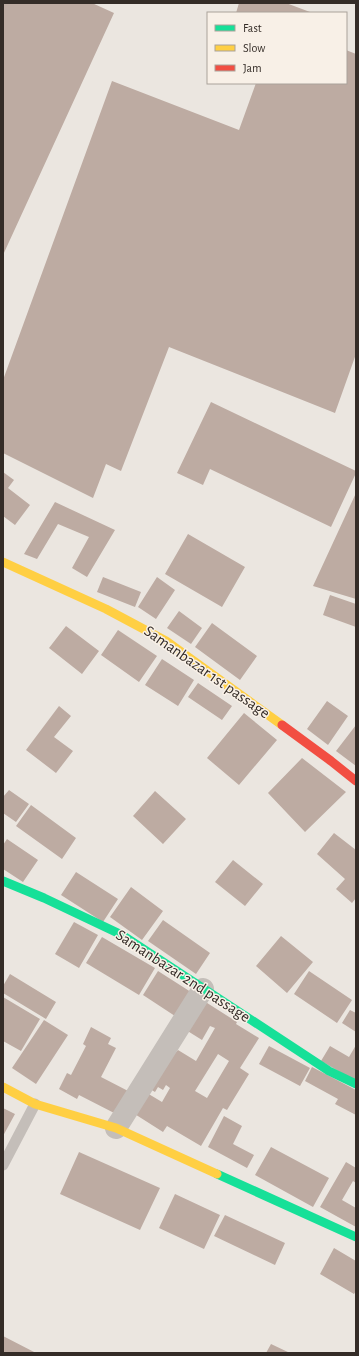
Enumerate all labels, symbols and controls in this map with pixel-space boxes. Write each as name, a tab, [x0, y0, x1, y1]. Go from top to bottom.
legend	[207, 12, 347, 84]
text: Fast	[243, 22, 262, 34]
text: Slow	[243, 42, 265, 54]
text: Jam	[243, 62, 262, 74]
street label: Samanbazar 1st passage	[141, 623, 273, 721]
street label: Samanbazar 2nd passage	[113, 927, 253, 1025]

